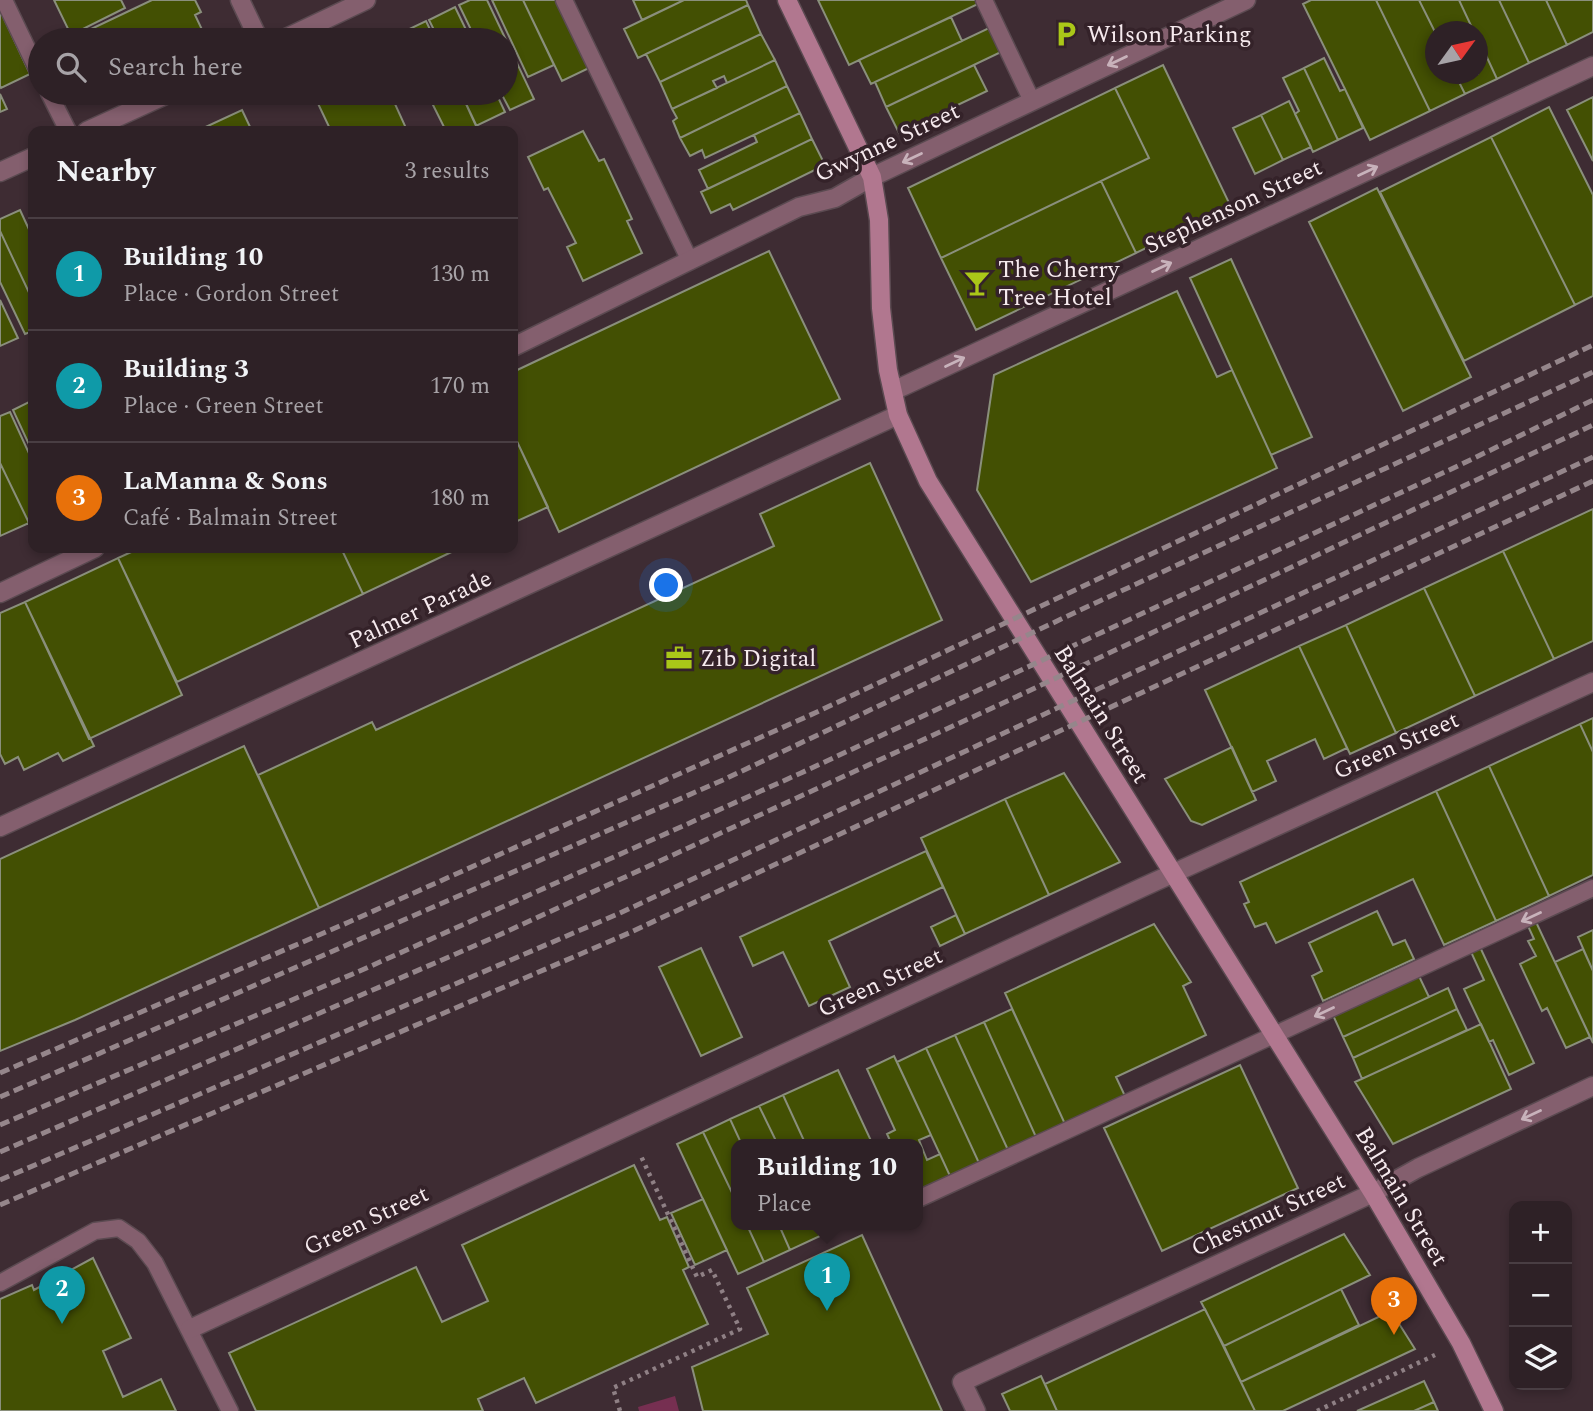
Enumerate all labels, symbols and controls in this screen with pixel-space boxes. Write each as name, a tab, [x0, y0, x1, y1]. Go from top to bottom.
place label: Wilson Parking	[1087, 17, 1252, 53]
parking icon: Wilson Parking	[1051, 19, 1081, 49]
north arrow	[1425, 21, 1488, 84]
search box	[28, 28, 518, 105]
text: Search here	[108, 47, 243, 87]
icon: search	[52, 48, 90, 86]
one-way arrow	[1107, 54, 1128, 68]
street label: Gwynne Street	[809, 94, 966, 192]
text: Nearby	[56, 149, 155, 195]
street label: Stephenson Street	[1139, 150, 1328, 264]
one-way arrow	[902, 152, 923, 165]
text: 3 results	[405, 154, 490, 189]
one-way arrow	[1357, 164, 1378, 177]
text: Building 10	[123, 237, 263, 277]
place label: The Cherry Tree Hotel	[998, 252, 1121, 316]
text: 1	[73, 257, 85, 292]
text: 130 m	[430, 257, 490, 292]
one-way arrow	[1151, 259, 1172, 272]
bar icon: The Cherry Tree Hotel	[962, 268, 992, 298]
text: Place · Gordon Street	[123, 277, 339, 312]
text: Building 3	[123, 349, 249, 389]
one-way arrow	[944, 355, 965, 369]
text: 2	[73, 369, 85, 404]
text: 170 m	[430, 369, 490, 404]
text: Place · Green Street	[123, 389, 324, 424]
text: LaManna & Sons	[123, 461, 328, 501]
text: 3	[73, 481, 85, 516]
text: 180 m	[430, 481, 490, 516]
text: Café · Balmain Street	[123, 501, 338, 536]
street label: Palmer Parade	[343, 561, 498, 659]
your location	[649, 568, 683, 602]
street label: Balmain Street	[1044, 638, 1158, 791]
place label: Zib Digital	[700, 641, 816, 677]
office icon: Zib Digital	[664, 643, 694, 673]
street label: Green Street	[1328, 702, 1465, 790]
one-way arrow	[1521, 910, 1542, 924]
street label: Green Street	[812, 938, 949, 1028]
one-way arrow	[1314, 1006, 1336, 1019]
one-way arrow	[1521, 1109, 1542, 1122]
street label: Balmain Street	[1345, 1120, 1457, 1273]
popup	[731, 1139, 923, 1230]
text: Building 10	[757, 1147, 897, 1187]
street label: Chestnut Street	[1185, 1163, 1352, 1266]
street label: Green Street	[298, 1176, 435, 1266]
text: Place	[757, 1187, 812, 1222]
map controls	[1509, 1201, 1572, 1390]
button: +	[1509, 1201, 1572, 1264]
pin: 1	[804, 1253, 850, 1311]
button: −	[1509, 1264, 1572, 1327]
pin: 2	[39, 1266, 85, 1324]
pin: 3	[1371, 1277, 1417, 1335]
button: layers	[1509, 1327, 1572, 1390]

